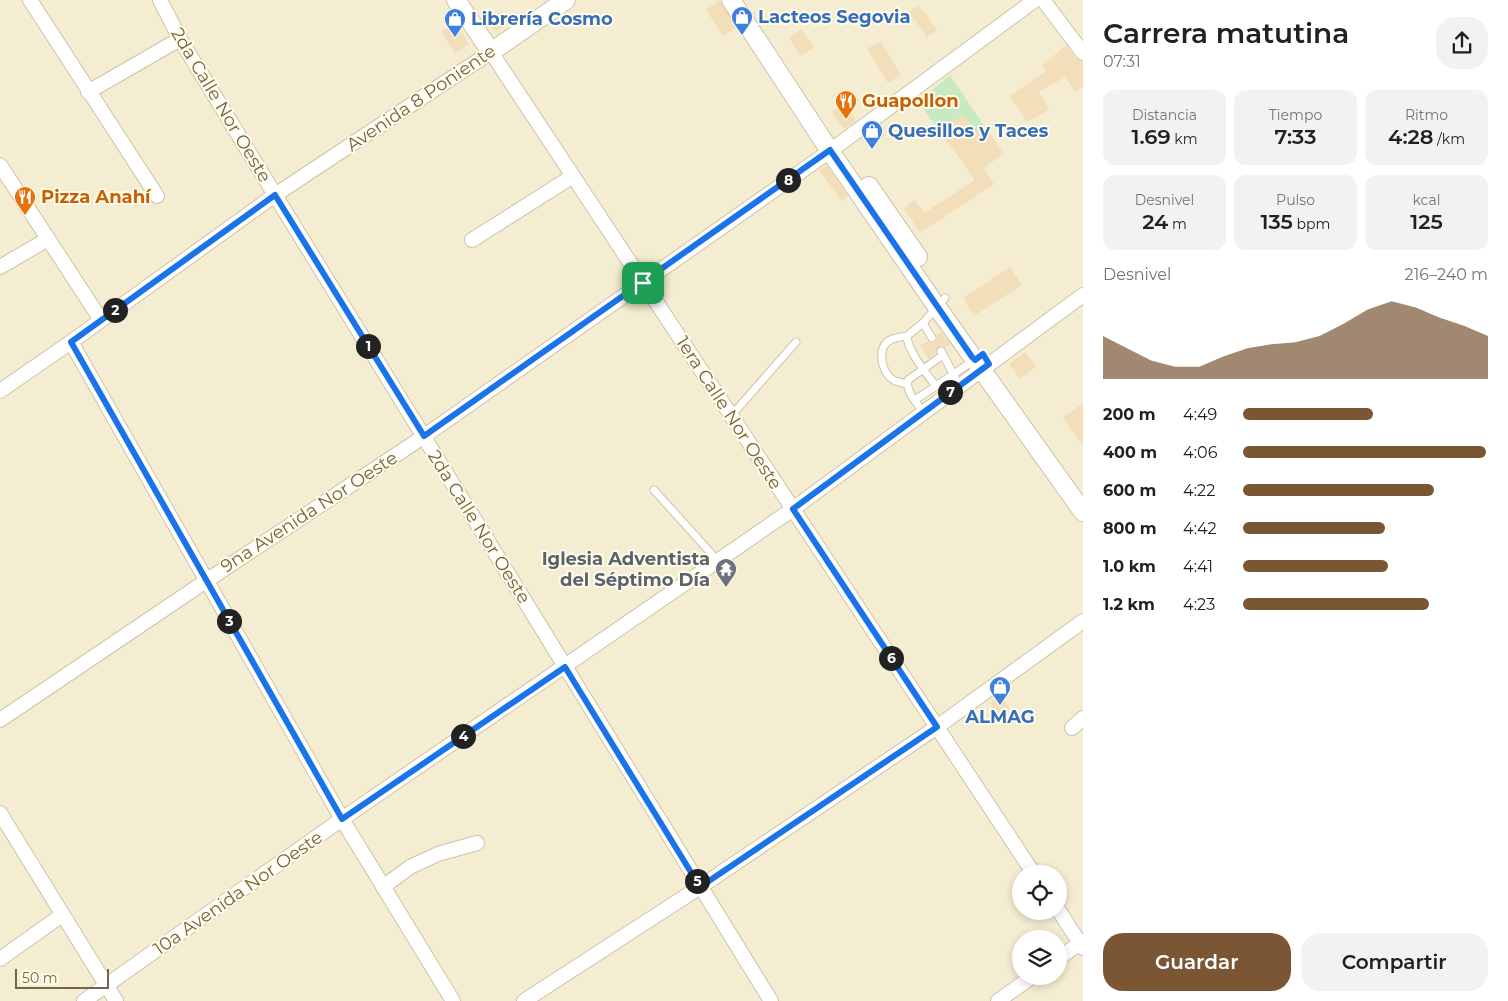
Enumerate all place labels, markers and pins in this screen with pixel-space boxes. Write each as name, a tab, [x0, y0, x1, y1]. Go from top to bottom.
shop icon: Lacteos Segovia	[730, 5, 754, 36]
place label: Lacteos Segovia	[758, 6, 910, 28]
shop icon: Librería Cosmo	[443, 7, 467, 38]
place label: Librería Cosmo	[471, 8, 613, 30]
restaurant icon: Guapollon	[834, 89, 858, 120]
place label: Guapollon	[862, 90, 959, 112]
shop icon: Quesillos y Taces	[860, 119, 884, 150]
place label: Quesillos y Taces	[888, 120, 1049, 142]
pin: 8	[776, 168, 800, 192]
restaurant icon: Pizza Anahí	[13, 185, 37, 216]
place label: Pizza Anahí	[41, 186, 152, 208]
pin	[622, 262, 664, 304]
pin: 2	[102, 298, 128, 322]
pin: 1	[356, 334, 380, 358]
pin: 7	[938, 380, 962, 404]
place label: Iglesia Adventista del Séptimo Día	[542, 548, 710, 591]
temple icon: Iglesia Adventista del Séptimo Día	[714, 557, 738, 588]
pin: 3	[216, 608, 242, 634]
pin: 6	[878, 646, 904, 670]
shop icon: ALMAG	[988, 675, 1012, 706]
place label: ALMAG	[964, 706, 1035, 728]
pin: 4	[450, 724, 476, 748]
pin: 5	[684, 868, 710, 894]

